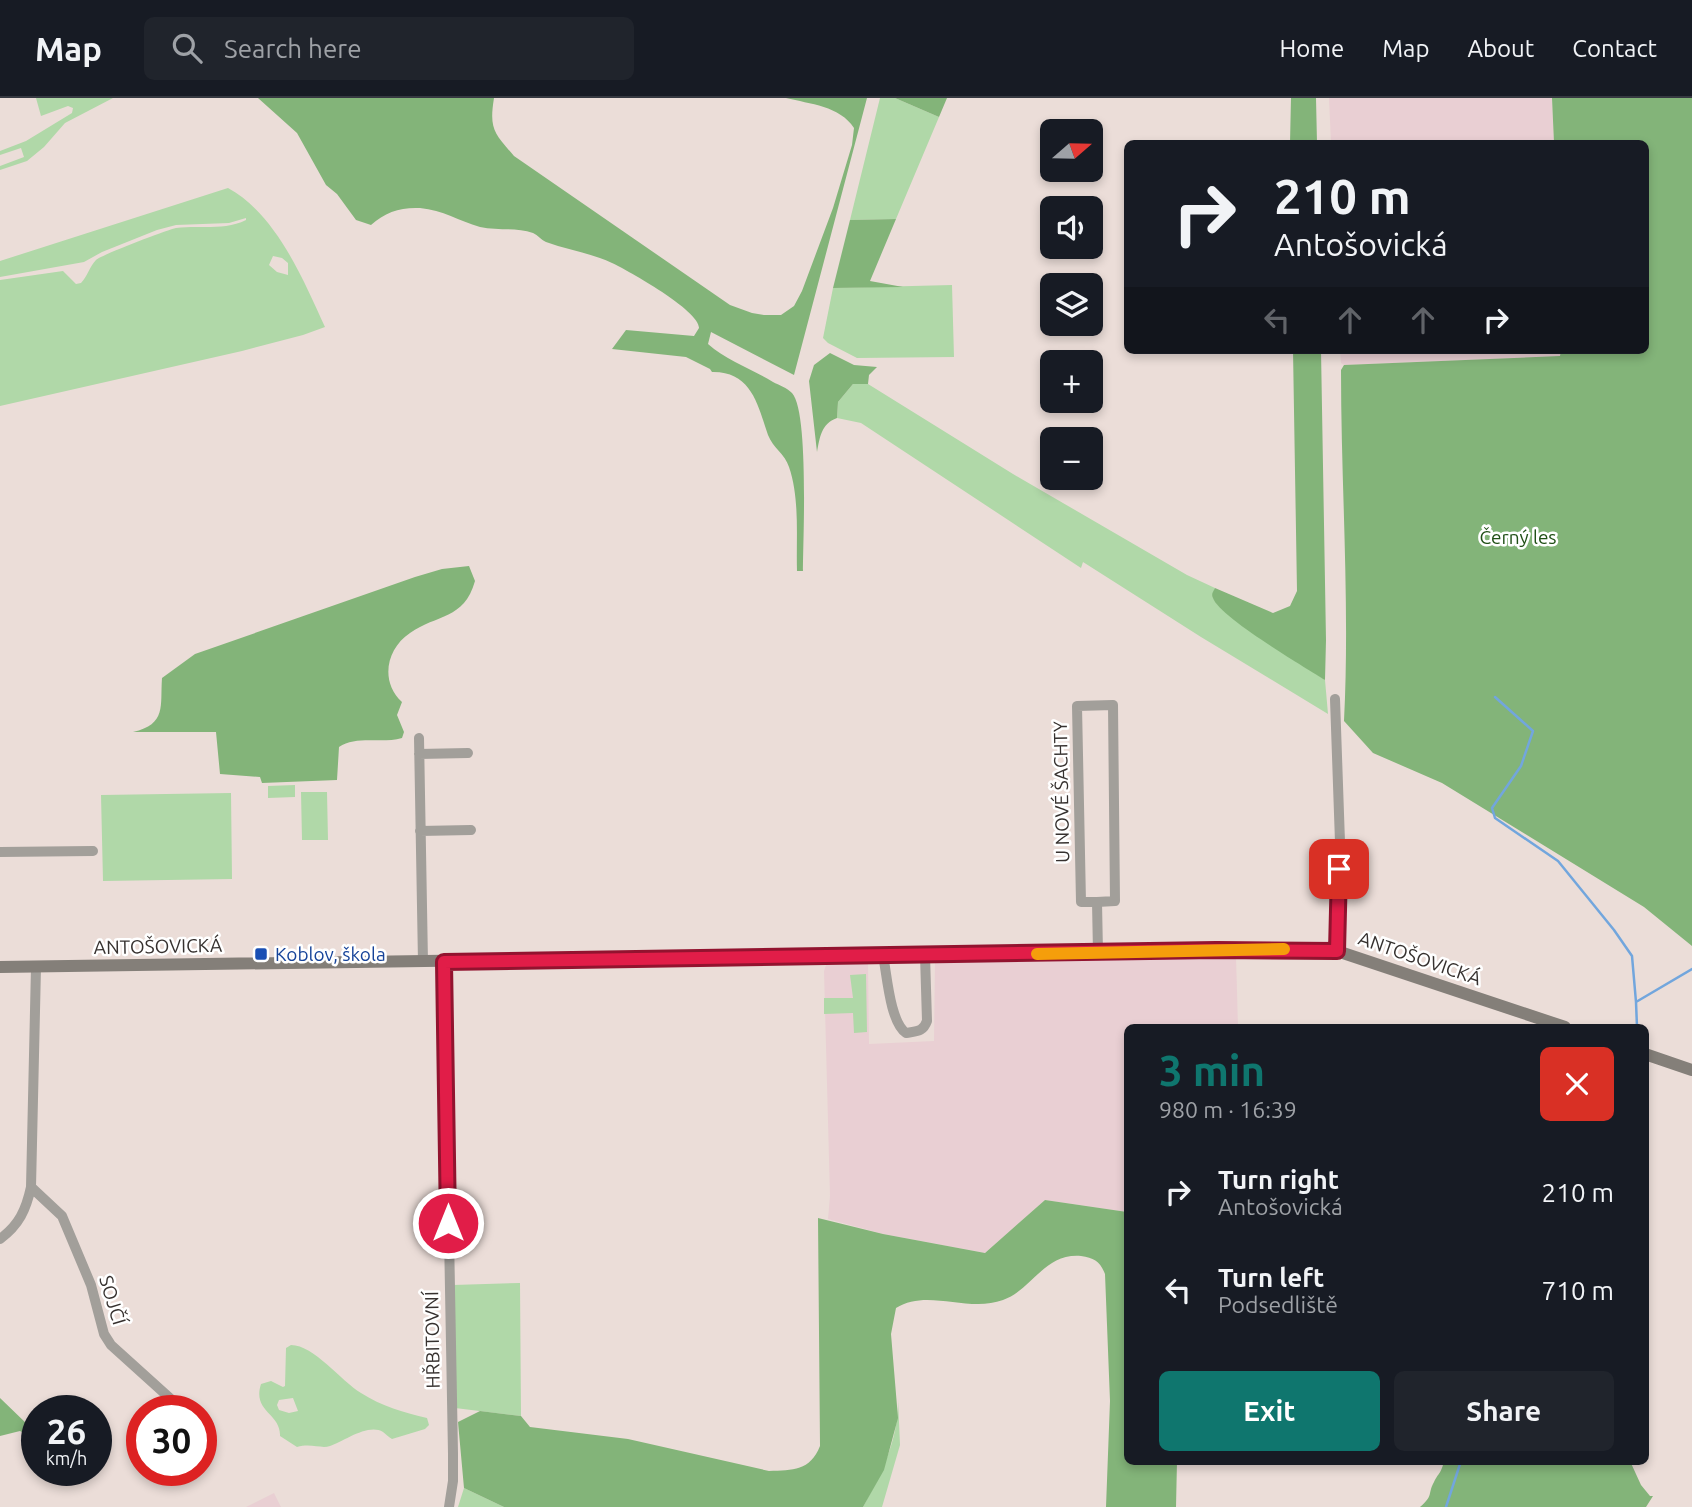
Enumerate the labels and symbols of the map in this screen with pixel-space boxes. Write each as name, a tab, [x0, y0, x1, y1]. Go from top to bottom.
north arrow	[1040, 119, 1102, 182]
park label: Černý les	[1479, 526, 1557, 548]
street label: U NOVÉ ŠACHTY	[1049, 721, 1073, 863]
pin	[1309, 839, 1369, 899]
street label: ANTOŠOVICKÁ	[1356, 927, 1485, 990]
street label: ANTOŠOVICKÁ	[94, 934, 223, 958]
place label: Koblov, škola	[275, 943, 386, 965]
marker: Koblov, škola	[253, 946, 269, 962]
position arrow	[411, 1186, 485, 1260]
street label: SOJČÍ	[95, 1273, 131, 1328]
street label: HŘBITOVNÍ	[420, 1290, 444, 1389]
speed limit sign: 30	[126, 1395, 217, 1486]

